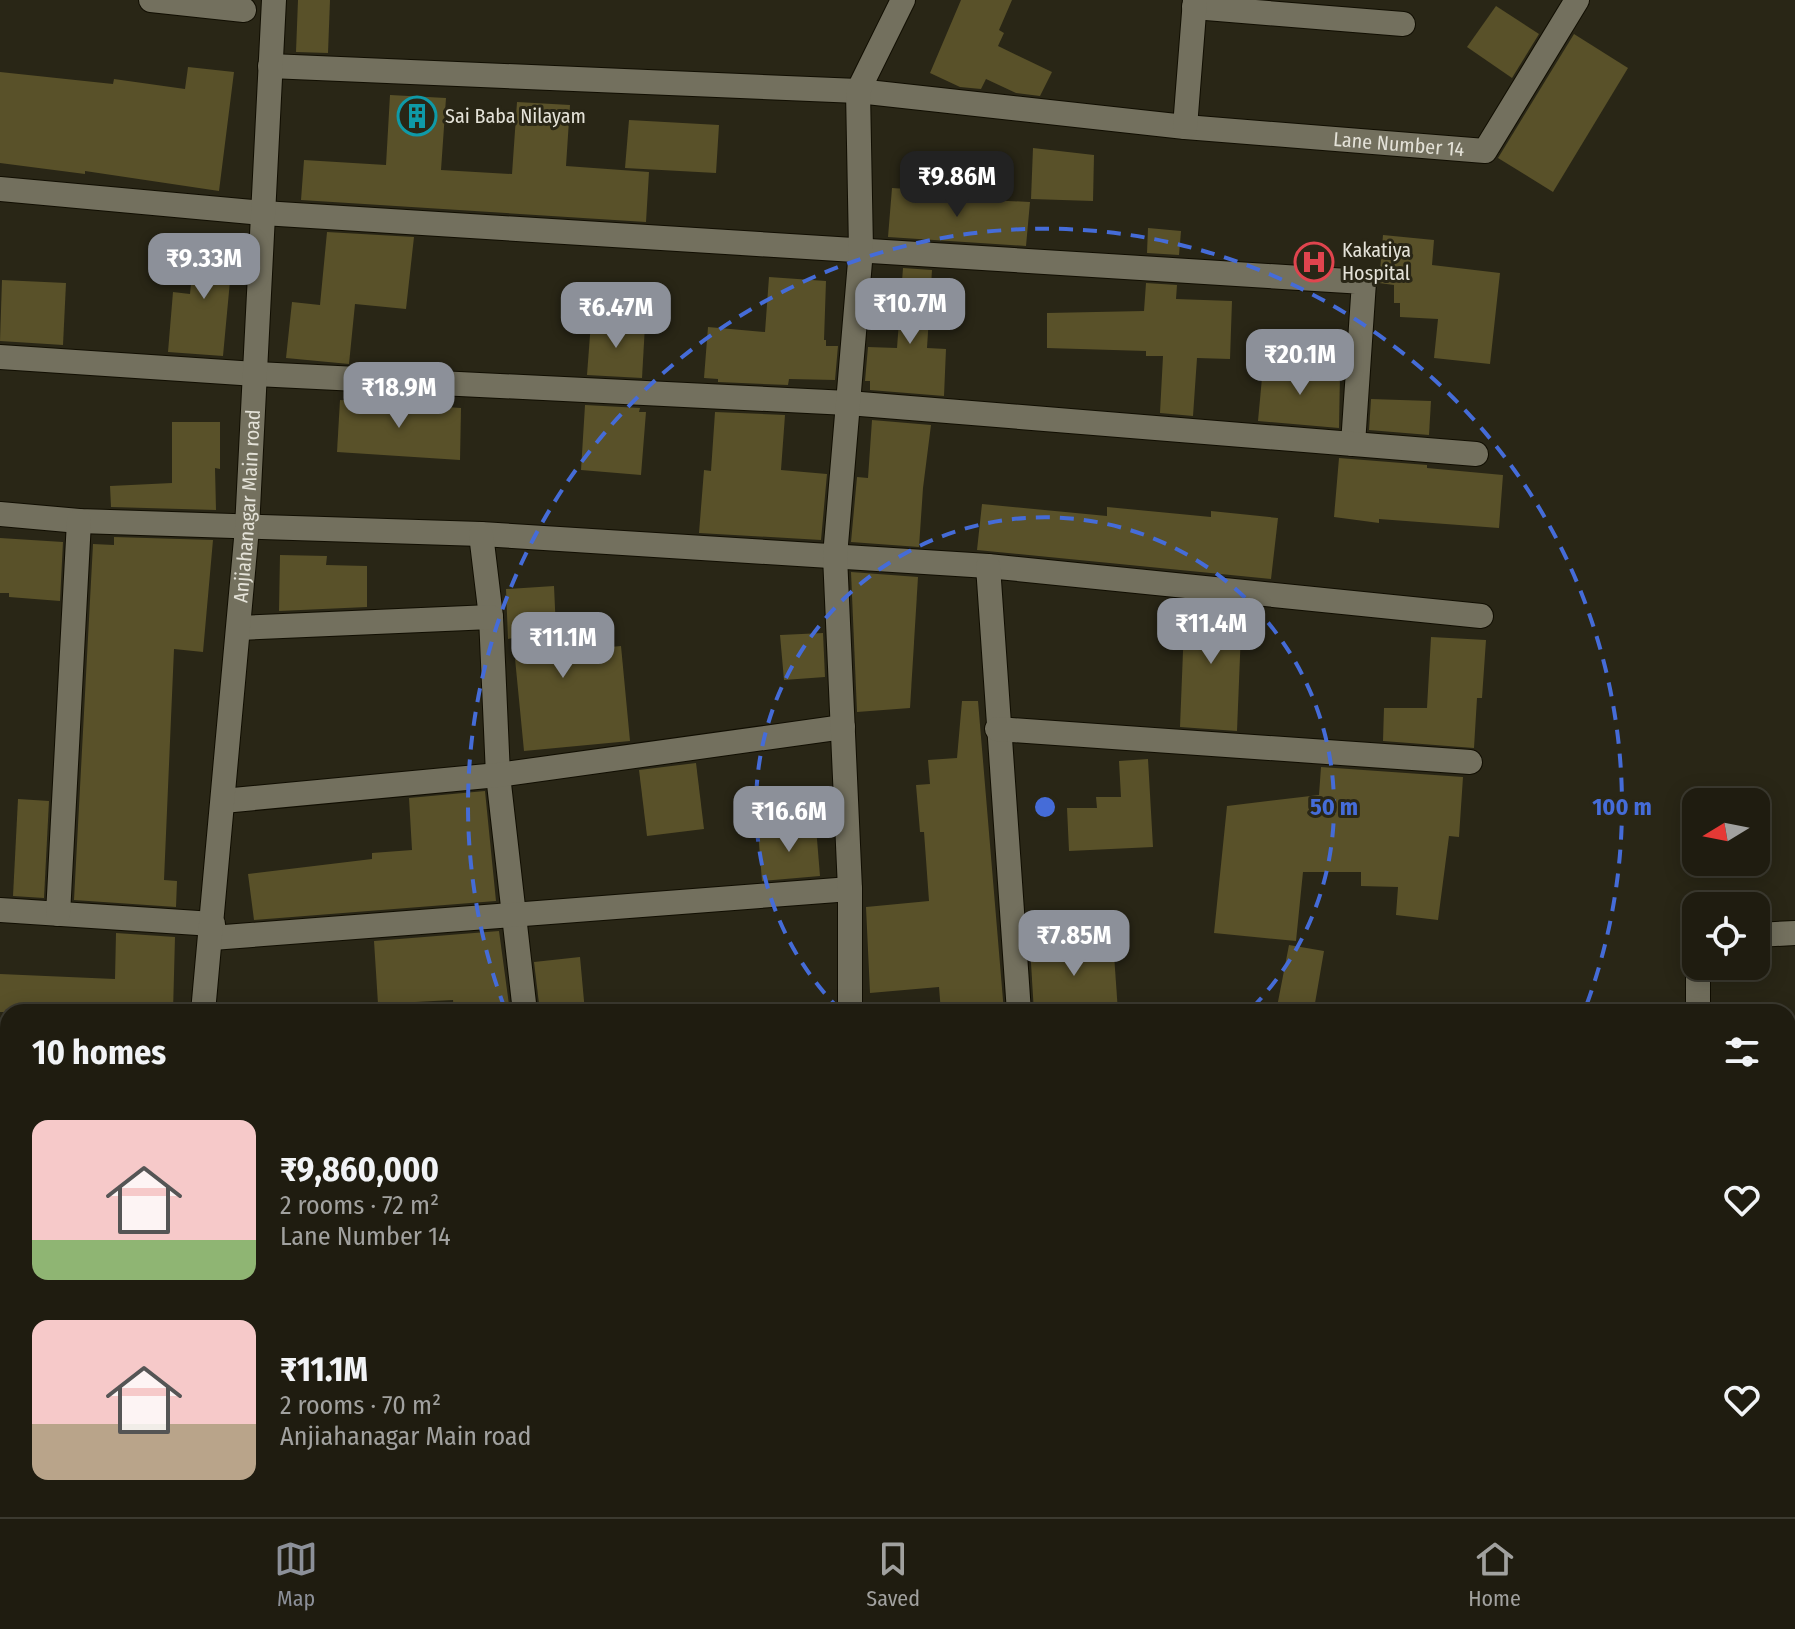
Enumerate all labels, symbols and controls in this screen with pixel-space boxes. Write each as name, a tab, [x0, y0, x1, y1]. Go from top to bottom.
building icon: Sai Baba Nilayam	[396, 95, 438, 137]
place label: Sai Baba Nilayam	[445, 104, 586, 128]
street label: Lane Number 14	[1332, 127, 1466, 161]
pin: ₹9.86M	[892, 151, 1022, 219]
text: ₹9.86M	[918, 161, 996, 192]
pin: ₹9.33M	[139, 233, 269, 301]
place label: Kakatiya Hospital	[1342, 238, 1411, 285]
hospital icon: Kakatiya Hospital	[1293, 241, 1335, 283]
text: ₹9.33M	[166, 243, 242, 274]
pin: ₹10.7M	[845, 278, 975, 346]
pin: ₹6.47M	[551, 282, 681, 350]
text: ₹10.7M	[873, 288, 947, 319]
text: ₹6.47M	[579, 292, 653, 323]
pin: ₹20.1M	[1235, 329, 1365, 397]
text: ₹20.1M	[1264, 339, 1336, 370]
pin: ₹18.9M	[334, 362, 464, 430]
text: ₹18.9M	[362, 372, 436, 403]
street label: Anjiahanagar Main road	[228, 409, 265, 604]
pin: ₹11.4M	[1146, 598, 1276, 666]
text: ₹11.4M	[1175, 608, 1247, 639]
pin: ₹11.1M	[498, 612, 628, 680]
text: ₹11.1M	[529, 622, 597, 653]
pin: ₹16.6M	[724, 786, 854, 854]
north arrow	[1682, 788, 1770, 876]
map controls	[1682, 788, 1770, 980]
centre of rings	[1031, 793, 1059, 821]
text: 50 m	[1310, 793, 1358, 821]
text: 100 m	[1592, 793, 1652, 821]
text: ₹16.6M	[751, 796, 827, 827]
button: locate	[1682, 892, 1770, 980]
pin: ₹7.85M	[1009, 910, 1139, 978]
text: ₹7.85M	[1037, 920, 1111, 951]
icon: filters	[1720, 1030, 1764, 1074]
text: 10 homes	[32, 1032, 166, 1073]
text: ₹9,860,000	[280, 1149, 439, 1190]
icon: home	[96, 1152, 192, 1248]
icon: heart	[1720, 1178, 1764, 1222]
text: 2 rooms · 72 m²	[280, 1190, 439, 1221]
text: Lane Number 14	[280, 1221, 451, 1252]
text: ₹11.1M	[280, 1349, 368, 1390]
icon: home	[96, 1352, 192, 1448]
icon: heart	[1720, 1378, 1764, 1422]
text: 2 rooms · 70 m²	[280, 1390, 441, 1421]
text: Anjiahanagar Main road	[280, 1421, 532, 1452]
tab: Map	[274, 1537, 318, 1612]
tab: Saved	[866, 1537, 920, 1612]
tab: Home	[1468, 1537, 1521, 1612]

